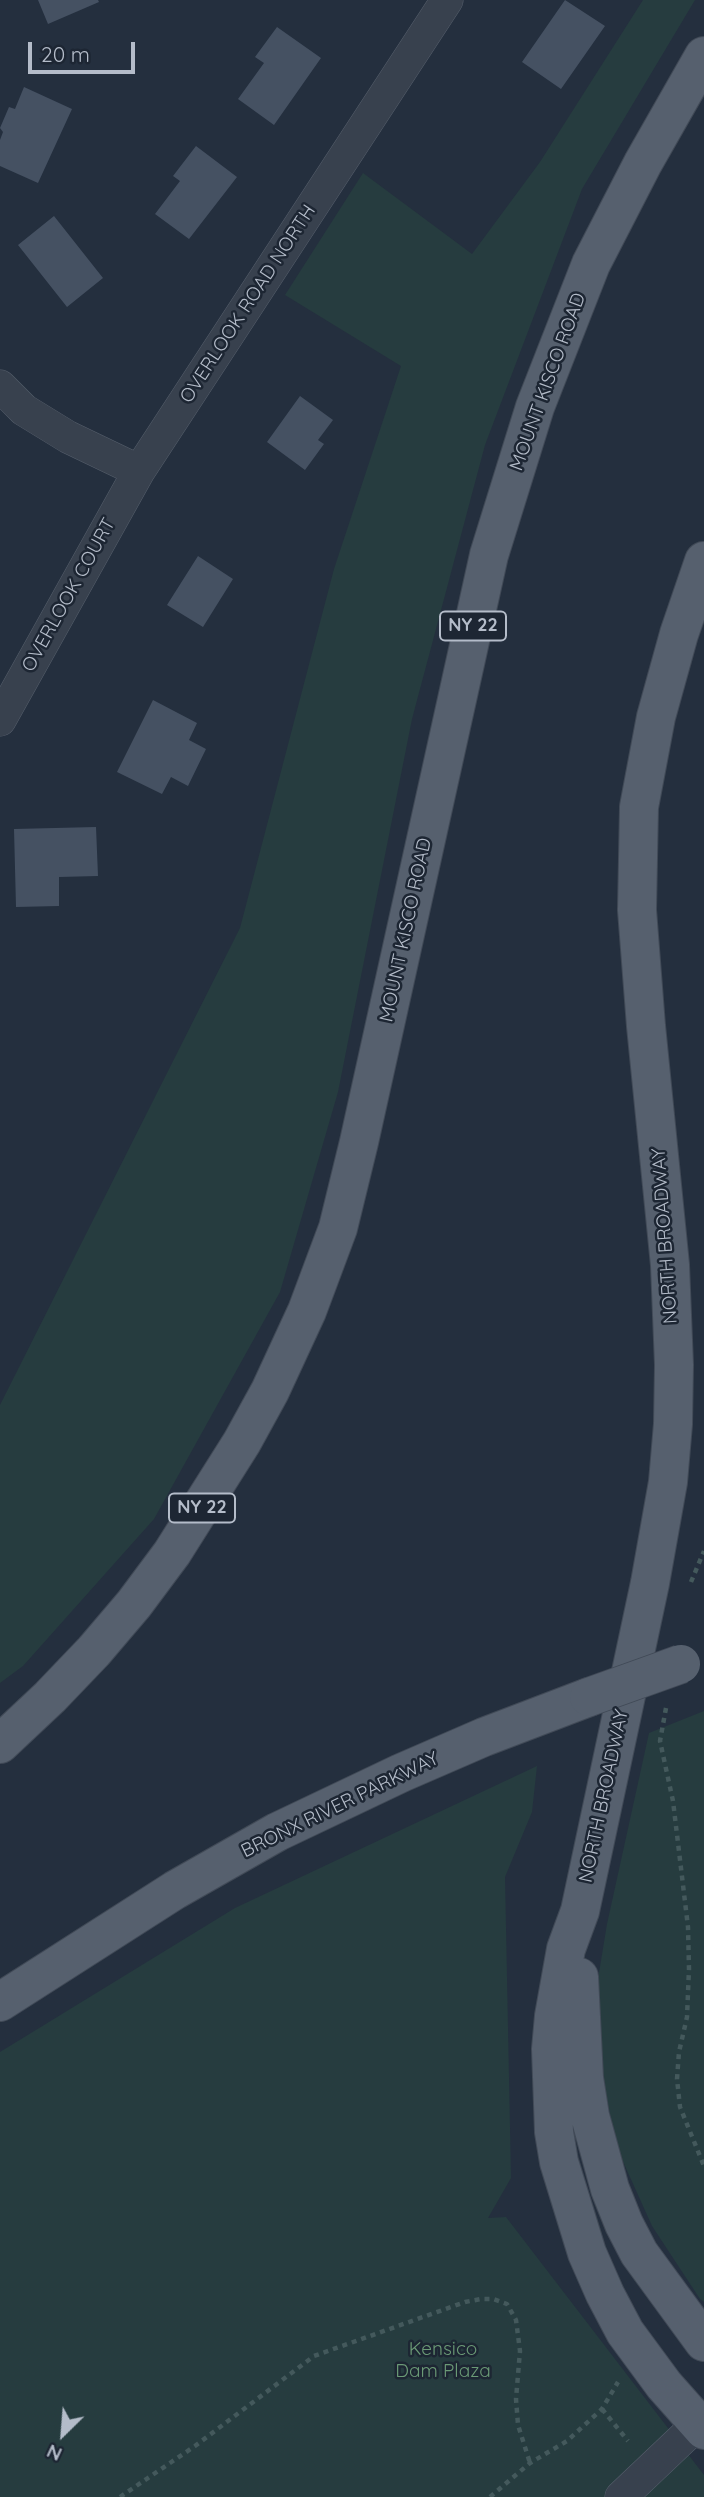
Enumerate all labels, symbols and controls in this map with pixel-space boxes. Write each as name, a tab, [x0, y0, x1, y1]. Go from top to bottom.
scale bar	[32, 28, 138, 72]
text: 20 m	[41, 41, 90, 67]
street label: OVERLOOK ROAD NORTH	[175, 201, 321, 407]
street label: MOUNT KISCO ROAD	[505, 290, 591, 474]
street label: OVERLOOK COURT	[17, 514, 121, 676]
road number: NY 22	[440, 612, 506, 640]
street label: MOUNT KISCO ROAD	[375, 836, 437, 1024]
street label: NORTH BROADWAY	[647, 1147, 683, 1325]
road number: NY 22	[169, 1493, 235, 1522]
street label: NORTH BROADWAY	[575, 1707, 633, 1885]
street label: BRONX RIVER PARKWAY	[237, 1747, 443, 1863]
park label: Kensico Dam Plaza	[395, 2338, 491, 2382]
north arrow	[28, 2399, 98, 2469]
text: N	[43, 2439, 66, 2467]

